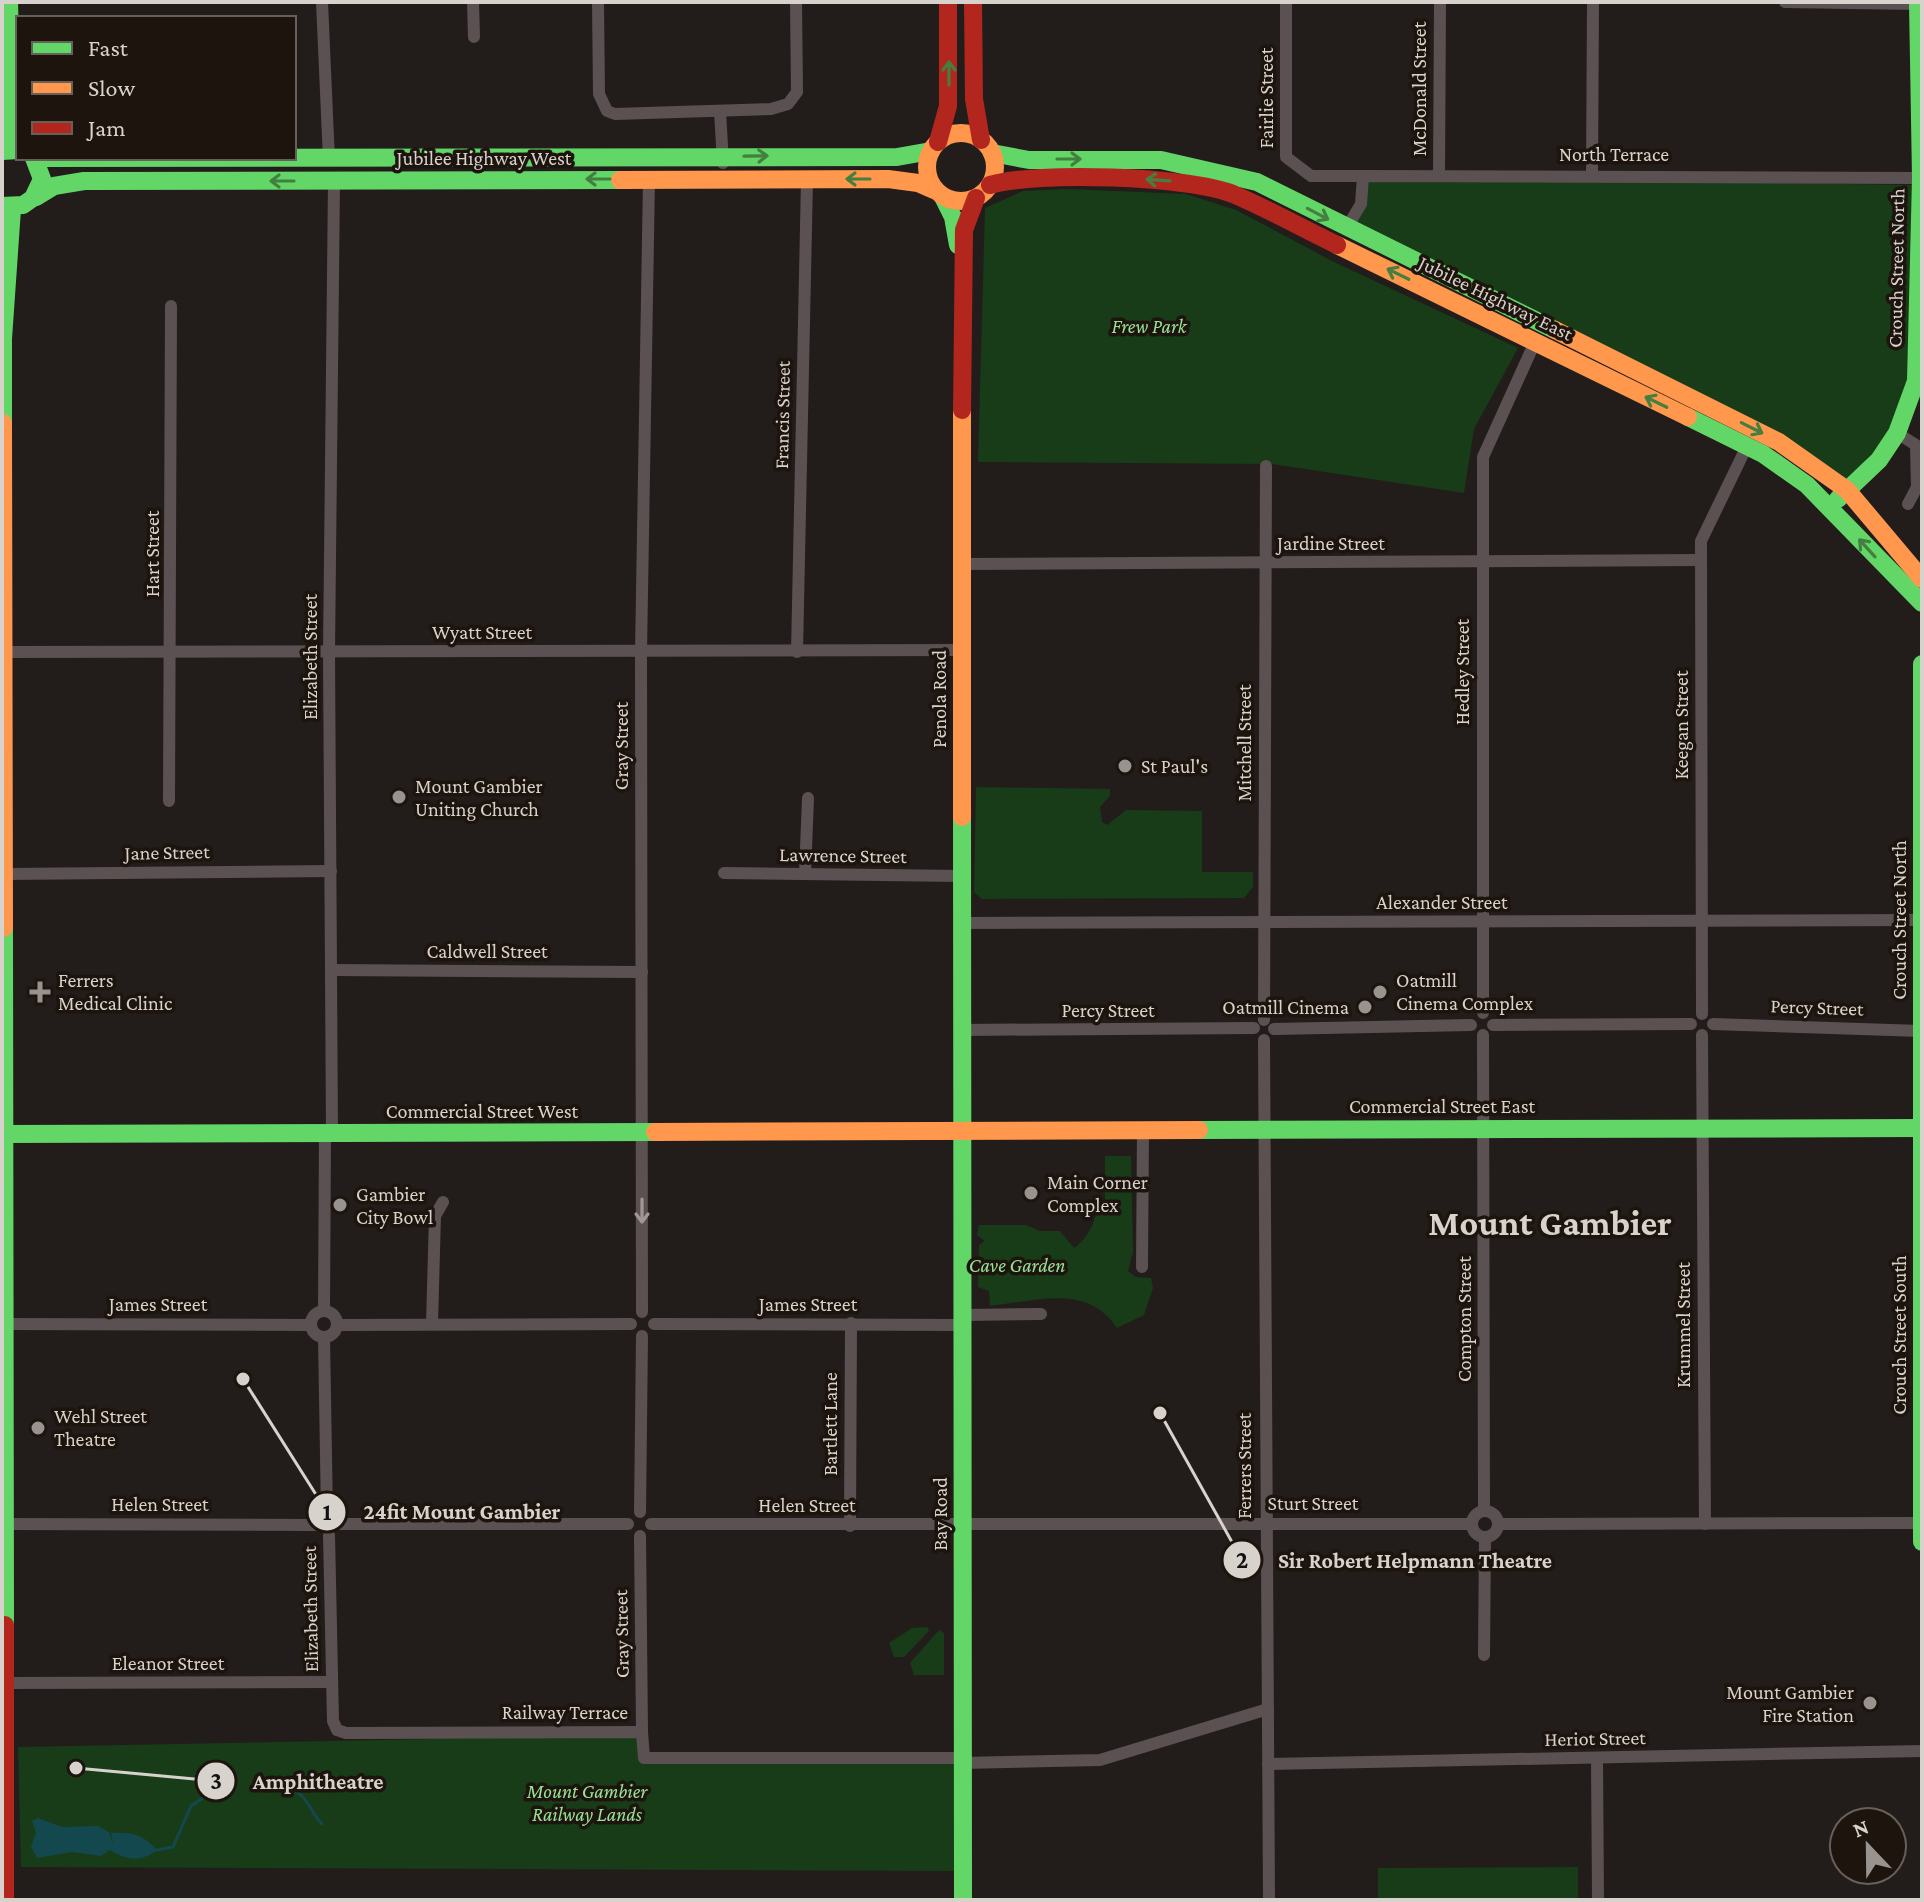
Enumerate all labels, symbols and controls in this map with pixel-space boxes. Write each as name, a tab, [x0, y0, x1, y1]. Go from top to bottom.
legend	[16, 16, 296, 160]
street label: McDonald Street	[1408, 21, 1430, 156]
text: Fast	[88, 34, 129, 61]
street label: Fairlie Street	[1255, 47, 1277, 148]
one-way arrow	[941, 60, 957, 87]
text: Slow	[88, 74, 135, 101]
text: Jam	[86, 114, 126, 141]
street label: North Terrace	[1559, 143, 1669, 165]
street label: Jubilee Highway West	[395, 147, 572, 170]
one-way arrow	[742, 148, 769, 164]
one-way arrow	[1055, 151, 1082, 166]
one-way arrow	[585, 171, 612, 187]
one-way arrow	[845, 171, 872, 187]
one-way arrow	[1145, 172, 1172, 187]
one-way arrow	[269, 173, 296, 189]
street label: Crouch Street North	[1884, 188, 1908, 348]
one-way arrow	[1306, 207, 1330, 223]
street label: Jubilee Highway East	[1413, 250, 1577, 346]
one-way arrow	[1386, 266, 1410, 282]
park label: Frew Park	[1111, 315, 1188, 337]
street label: Francis Street	[770, 360, 794, 469]
one-way arrow	[1645, 393, 1669, 409]
one-way arrow	[1740, 421, 1764, 436]
street label: Hart Street	[141, 510, 163, 597]
street label: Jardine Street	[1275, 532, 1385, 555]
one-way arrow	[1859, 538, 1877, 558]
street label: Elizabeth Street	[299, 594, 321, 720]
street label: Hedley Street	[1451, 618, 1474, 725]
street label: Wyatt Street	[432, 621, 532, 644]
street label: Penola Road	[928, 650, 950, 748]
street label: Keegan Street	[1670, 670, 1693, 780]
street label: Mitchell Street	[1233, 684, 1255, 802]
street label: Gray Street	[610, 701, 633, 790]
place label: St Paul's	[1141, 755, 1208, 777]
marker: St Paul's	[1116, 757, 1134, 775]
place label: Mount Gambier Uniting Church	[415, 775, 543, 821]
marker: Mount Gambier Uniting Church	[390, 788, 408, 806]
street label: Jane Street	[122, 840, 210, 865]
street label: Crouch Street North	[1888, 840, 1910, 1000]
street label: Lawrence Street	[779, 843, 907, 867]
street label: Alexander Street	[1376, 891, 1508, 913]
street label: Caldwell Street	[426, 940, 548, 962]
place label: Ferrers Medical Clinic	[58, 969, 173, 1014]
place label: Oatmill Cinema Complex	[1396, 969, 1534, 1015]
marker: Ferrers Medical Clinic	[29, 981, 51, 1003]
marker: Oatmill Cinema Complex	[1371, 983, 1389, 1001]
street label: Percy Street	[1770, 994, 1864, 1021]
place label: Oatmill Cinema	[1222, 996, 1349, 1018]
marker: Oatmill Cinema	[1356, 998, 1374, 1016]
street label: Percy Street	[1061, 999, 1155, 1022]
street label: Commercial Street East	[1349, 1095, 1535, 1117]
street label: Commercial Street West	[386, 1100, 579, 1122]
place label: Main Corner Complex	[1047, 1171, 1148, 1217]
place label: Gambier City Bowl	[356, 1183, 433, 1229]
marker: Main Corner Complex	[1022, 1184, 1040, 1202]
marker: Gambier City Bowl	[331, 1196, 349, 1214]
one-way arrow	[634, 1197, 650, 1224]
district label: Mount Gambier	[1428, 1203, 1672, 1243]
park label: Cave Garden	[969, 1254, 1065, 1276]
street label: Crouch Street South	[1888, 1255, 1910, 1415]
street label: Compton Street	[1453, 1256, 1476, 1382]
street label: Krummel Street	[1672, 1262, 1694, 1388]
street label: James Street	[107, 1293, 208, 1316]
street label: James Street	[757, 1293, 858, 1316]
street label: Bartlett Lane	[819, 1372, 841, 1476]
place label: Wehl Street Theatre	[54, 1405, 147, 1450]
street label: Ferrers Street	[1233, 1413, 1255, 1519]
marker: Wehl Street Theatre	[29, 1419, 47, 1437]
street label: Bay Road	[929, 1477, 952, 1551]
callout: 24fit Mount Gambier	[307, 1489, 576, 1535]
street label: Sturt Street	[1268, 1492, 1359, 1514]
street label: Helen Street	[111, 1493, 209, 1515]
street label: Helen Street	[758, 1494, 856, 1516]
text: 1	[323, 1498, 332, 1525]
text: 24fit Mount Gambier	[364, 1499, 561, 1524]
callout: Sir Robert Helpmann Theatre	[1222, 1537, 1567, 1583]
street label: Elizabeth Street	[298, 1545, 322, 1672]
text: 2	[1236, 1546, 1248, 1573]
text: Sir Robert Helpmann Theatre	[1278, 1548, 1552, 1573]
street label: Gray Street	[609, 1589, 634, 1678]
street label: Eleanor Street	[112, 1652, 225, 1674]
place label: Mount Gambier Fire Station	[1726, 1681, 1854, 1726]
marker: Mount Gambier Fire Station	[1861, 1694, 1879, 1712]
street label: Railway Terrace	[502, 1701, 628, 1724]
street label: Heriot Street	[1544, 1726, 1646, 1750]
callout: Amphitheatre	[196, 1758, 399, 1804]
text: 3	[210, 1767, 222, 1794]
text: Amphitheatre	[252, 1769, 383, 1794]
park label: Mount Gambier Railway Lands	[526, 1780, 648, 1826]
north arrow	[1828, 1806, 1908, 1886]
text: N	[1849, 1814, 1872, 1842]

